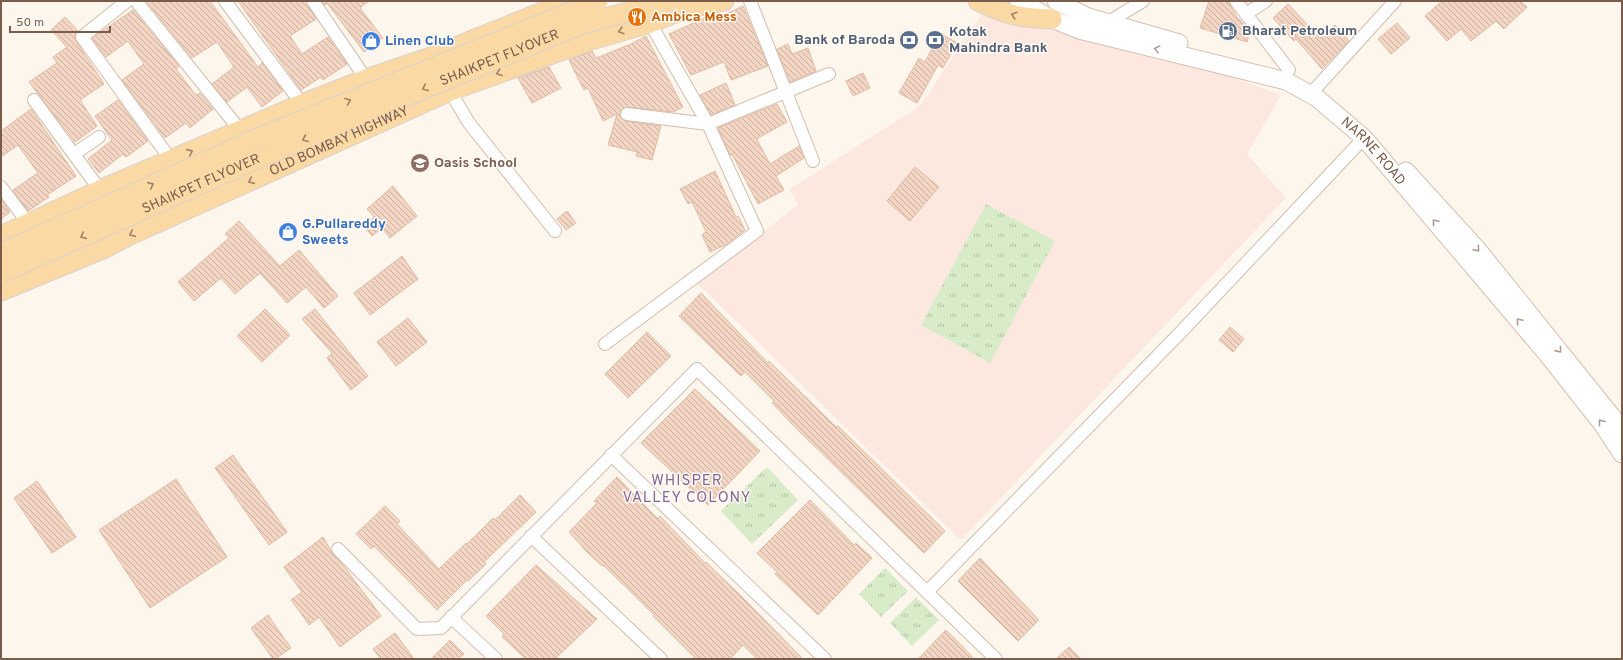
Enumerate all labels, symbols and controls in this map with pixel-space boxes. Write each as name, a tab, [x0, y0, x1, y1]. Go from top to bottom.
restaurant icon: Ambica Mess	[626, 6, 648, 28]
scale bar	[10, 8, 110, 34]
place label: Ambica Mess	[651, 9, 737, 26]
one-way arrow	[1010, 12, 1017, 20]
text: 50 m	[16, 15, 44, 31]
fuel station icon: Bharat Petroleum	[1217, 20, 1239, 42]
place label: Bharat Petroleum	[1242, 23, 1357, 40]
place label: Kotak Mahindra Bank	[949, 24, 1048, 57]
street label: SHAIKPET FLYOVER	[437, 26, 562, 90]
one-way arrow	[618, 26, 625, 35]
bank icon: Bank of Baroda	[898, 29, 920, 51]
bank icon: Kotak Mahindra Bank	[924, 29, 946, 51]
shop icon: Linen Club	[360, 30, 382, 52]
place label: Bank of Baroda	[794, 32, 895, 49]
place label: Linen Club	[385, 33, 454, 50]
one-way arrow	[1153, 45, 1160, 53]
one-way arrow	[495, 69, 502, 77]
one-way arrow	[421, 83, 429, 91]
one-way arrow	[344, 98, 352, 106]
street label: OLD BOMBAY HIGHWAY	[267, 102, 412, 180]
street label: NARNE ROAD	[1337, 114, 1409, 189]
one-way arrow	[302, 134, 309, 142]
one-way arrow	[186, 149, 194, 157]
street label: SHAIKPET FLYOVER	[139, 150, 263, 218]
school or university icon: Oasis School	[409, 152, 431, 174]
place label: Oasis School	[434, 155, 517, 172]
one-way arrow	[248, 176, 256, 184]
one-way arrow	[147, 182, 155, 190]
place label: G.Pullareddy Sweets	[302, 216, 386, 249]
one-way arrow	[1432, 219, 1439, 226]
shop icon: G.Pullareddy Sweets	[277, 221, 299, 243]
one-way arrow	[129, 229, 137, 237]
one-way arrow	[80, 231, 88, 239]
one-way arrow	[1472, 244, 1479, 251]
one-way arrow	[1516, 318, 1523, 325]
one-way arrow	[1554, 345, 1561, 352]
one-way arrow	[1598, 419, 1605, 426]
district label: WHISPER VALLEY COLONY	[623, 472, 751, 508]

